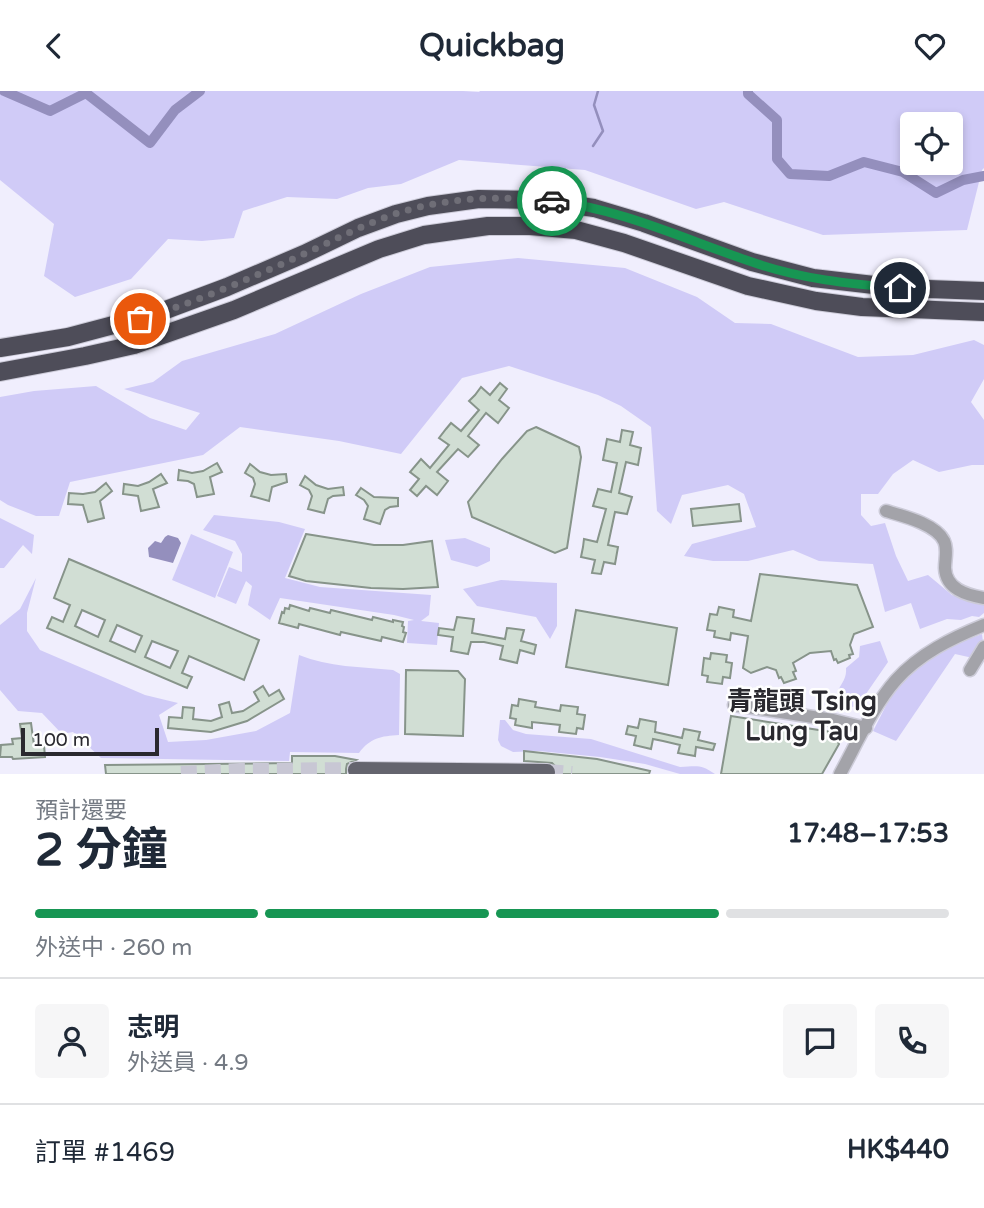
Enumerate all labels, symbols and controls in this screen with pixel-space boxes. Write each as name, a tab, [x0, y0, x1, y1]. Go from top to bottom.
icon: back	[35, 27, 73, 65]
text: Quickbag	[419, 27, 565, 65]
icon: heart	[911, 27, 949, 65]
map controls	[900, 112, 963, 175]
button: locate	[900, 112, 963, 175]
courier	[517, 166, 587, 236]
icon: car	[533, 182, 571, 220]
pin	[870, 258, 930, 318]
icon: home	[881, 269, 919, 307]
pin	[110, 289, 170, 349]
icon: bag	[121, 300, 159, 338]
district label: 青龍頭 Tsing Lung Tau	[727, 686, 877, 747]
scale bar	[21, 725, 159, 757]
text: 100 m	[32, 729, 90, 751]
text: 預計還要	[35, 797, 127, 825]
text: 17:48–17:53	[787, 818, 949, 849]
text: 2 分鐘	[35, 823, 168, 878]
text: 外送中 · 260 m	[35, 934, 192, 962]
button: person	[35, 1004, 109, 1078]
button: chat	[783, 1004, 857, 1078]
button: phone	[875, 1004, 949, 1078]
text: 志明	[127, 1012, 179, 1043]
text: 外送員 · 4.9	[127, 1049, 249, 1077]
text: HK$440	[847, 1134, 949, 1165]
text: 訂單 #1469	[35, 1137, 175, 1168]

